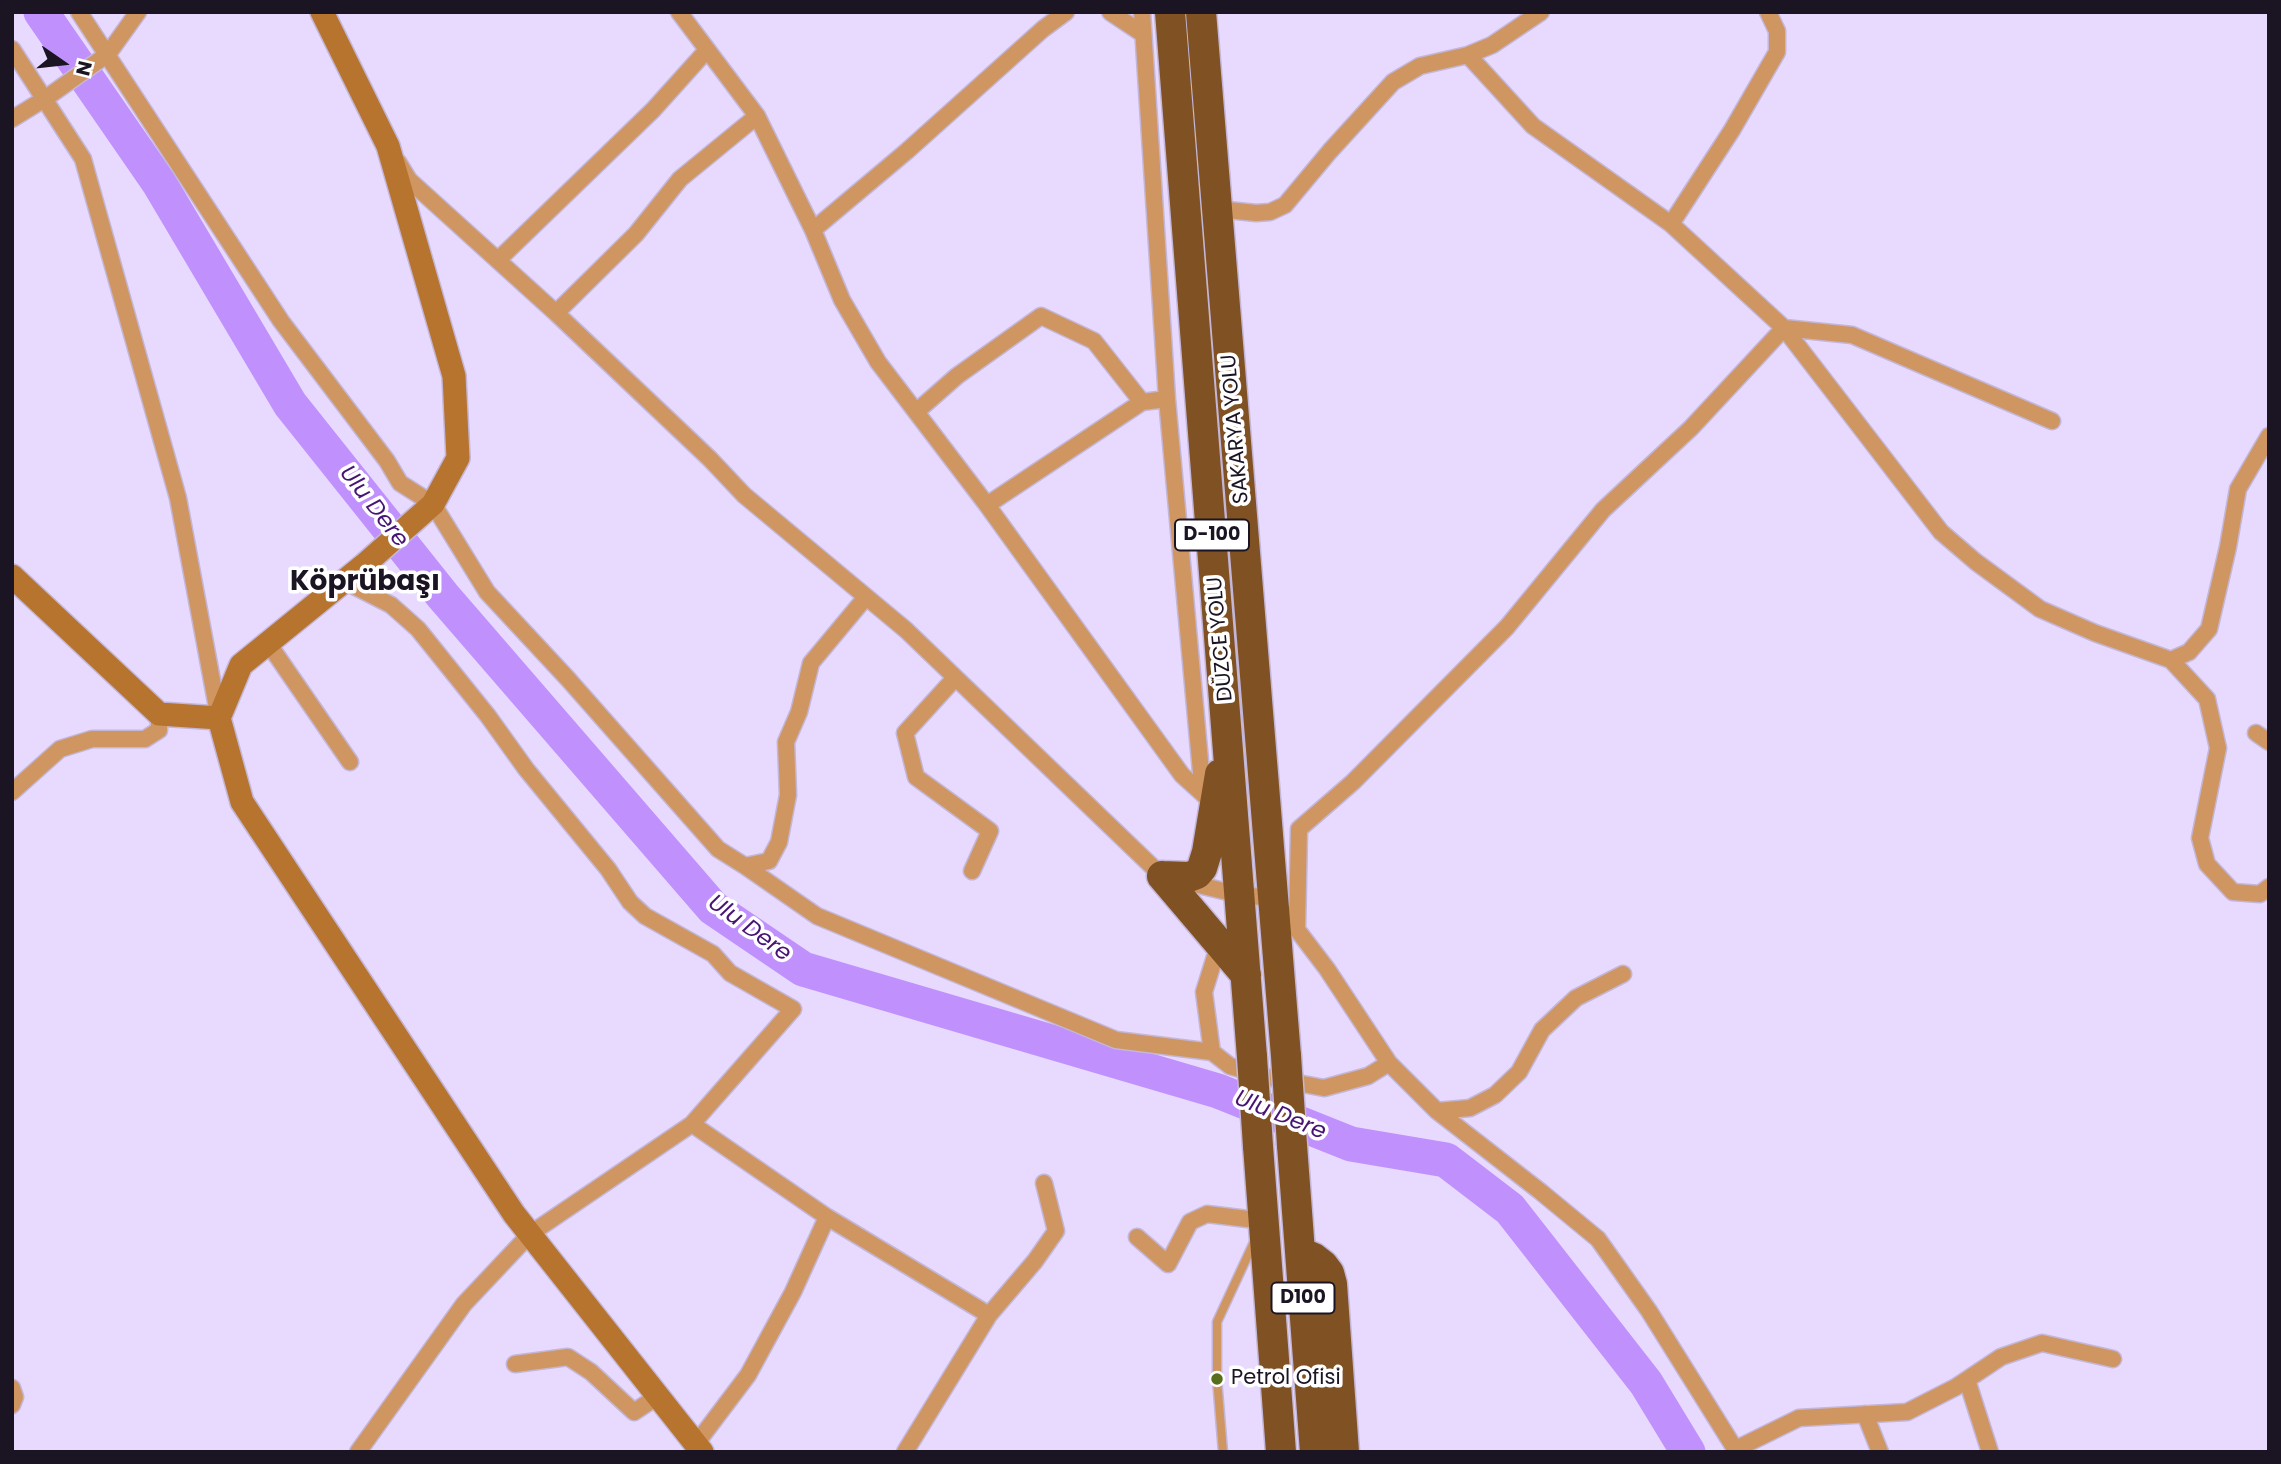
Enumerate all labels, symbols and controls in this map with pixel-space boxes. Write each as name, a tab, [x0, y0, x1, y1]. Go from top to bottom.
north arrow	[28, 28, 98, 98]
text: N	[69, 58, 99, 78]
street label: SAKARYA YOLU	[1217, 353, 1255, 505]
water label: Ulu Dere	[333, 461, 413, 553]
road number: D-100	[1175, 520, 1249, 550]
district label: Köprübaşı	[290, 566, 440, 600]
street label: DÜZCE YOLU	[1203, 576, 1239, 702]
water label: Ulu Dere	[702, 890, 796, 968]
water label: Ulu Dere	[1230, 1085, 1330, 1147]
road number: D100	[1272, 1282, 1334, 1314]
place label: Petrol Ofisi	[1231, 1366, 1341, 1392]
marker: Petrol Ofisi	[1209, 1371, 1225, 1387]

